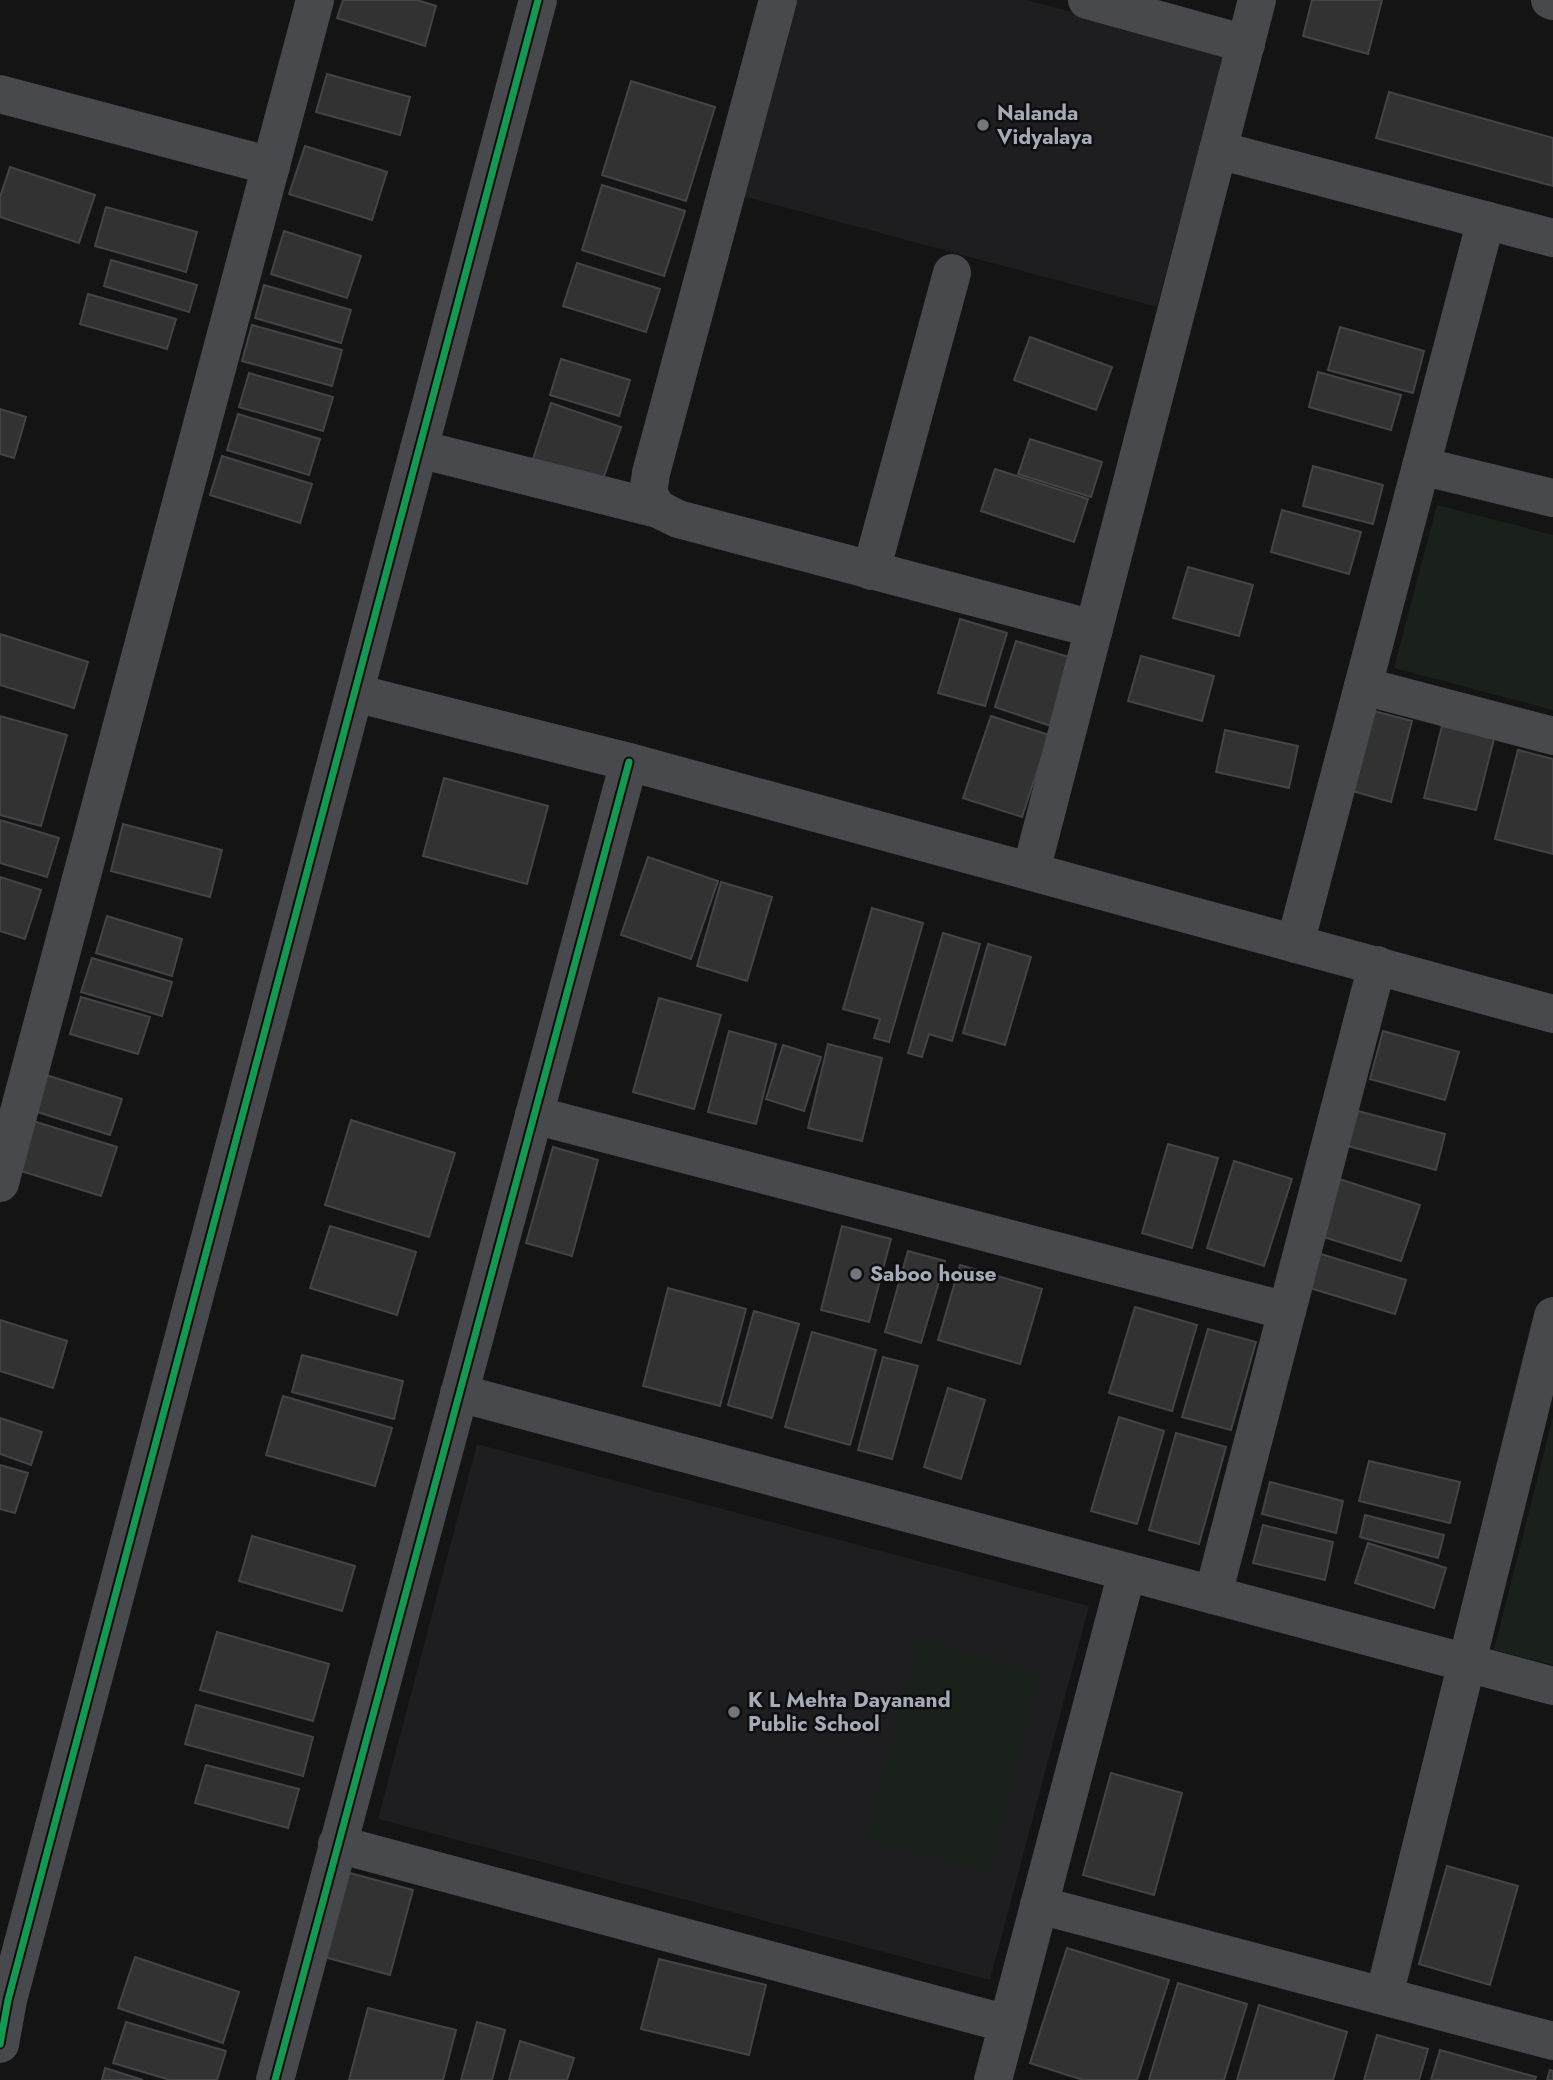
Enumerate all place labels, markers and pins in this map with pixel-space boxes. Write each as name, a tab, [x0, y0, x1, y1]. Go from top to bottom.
place label: Nalanda Vidyalaya	[996, 98, 1093, 152]
marker: Nalanda Vidyalaya	[975, 117, 991, 133]
place label: Saboo house	[870, 1259, 997, 1289]
marker: Saboo house	[848, 1266, 864, 1282]
place label: K L Mehta Dayanand Public School	[748, 1685, 951, 1739]
marker: K L Mehta Dayanand Public School	[726, 1704, 742, 1720]

